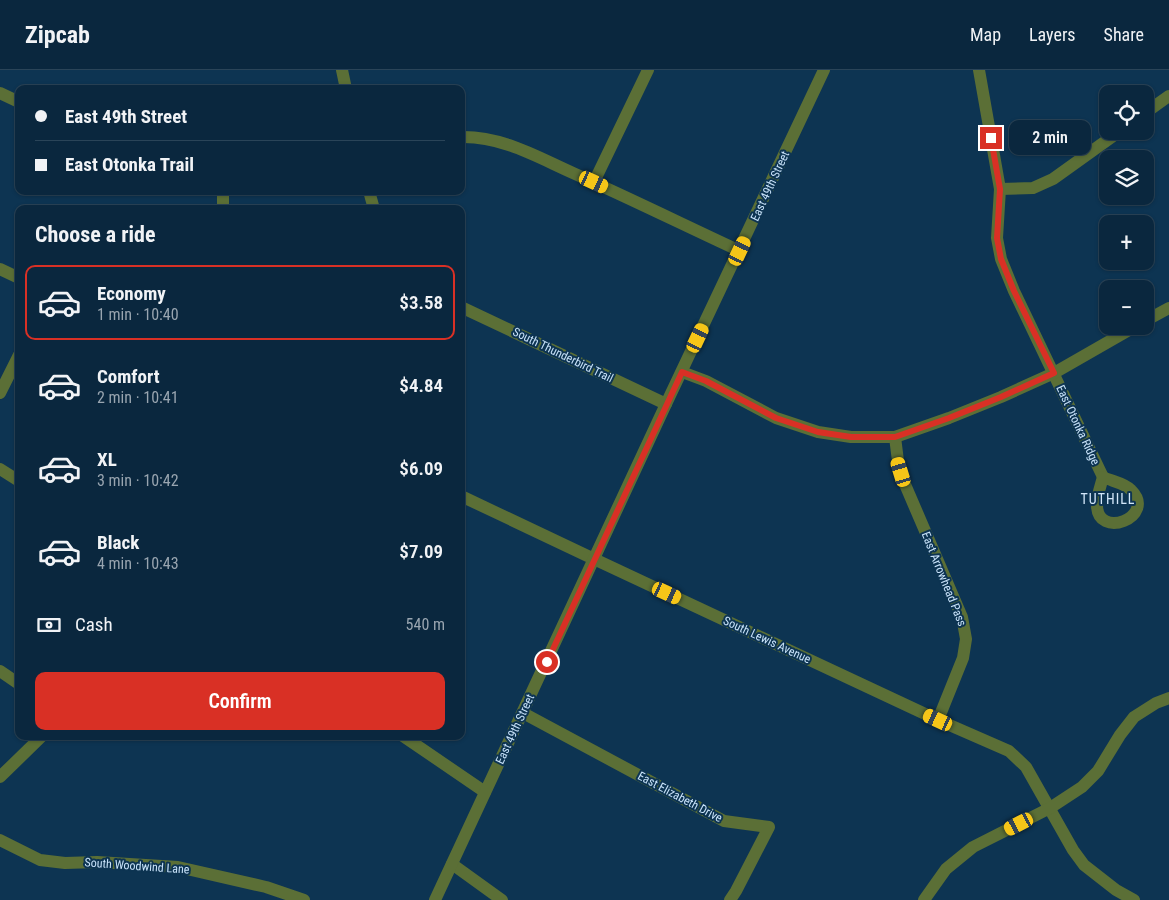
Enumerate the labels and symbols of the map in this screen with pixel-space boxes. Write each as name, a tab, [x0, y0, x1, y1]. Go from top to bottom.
callout: 2 min	[1008, 120, 1091, 156]
route end	[980, 127, 1002, 149]
street label: East 49th Street	[748, 148, 792, 223]
car	[577, 169, 610, 195]
car	[726, 234, 753, 268]
car	[684, 321, 711, 355]
street label: South Thunderbird Trail	[511, 325, 615, 385]
street label: East Otonka Ridge	[1053, 383, 1103, 467]
car	[889, 455, 912, 489]
district label: TUTHILL	[1081, 491, 1135, 507]
street label: East Arrowhead Pass	[919, 530, 969, 628]
car	[650, 580, 683, 606]
street label: South Lewis Avenue	[721, 614, 813, 667]
route start	[536, 651, 558, 673]
street label: East 49th Street	[493, 691, 537, 766]
car	[921, 707, 954, 733]
street label: East Elizabeth Drive	[635, 769, 725, 825]
car	[1002, 811, 1035, 837]
street label: South Woodwind Lane	[84, 855, 190, 877]

